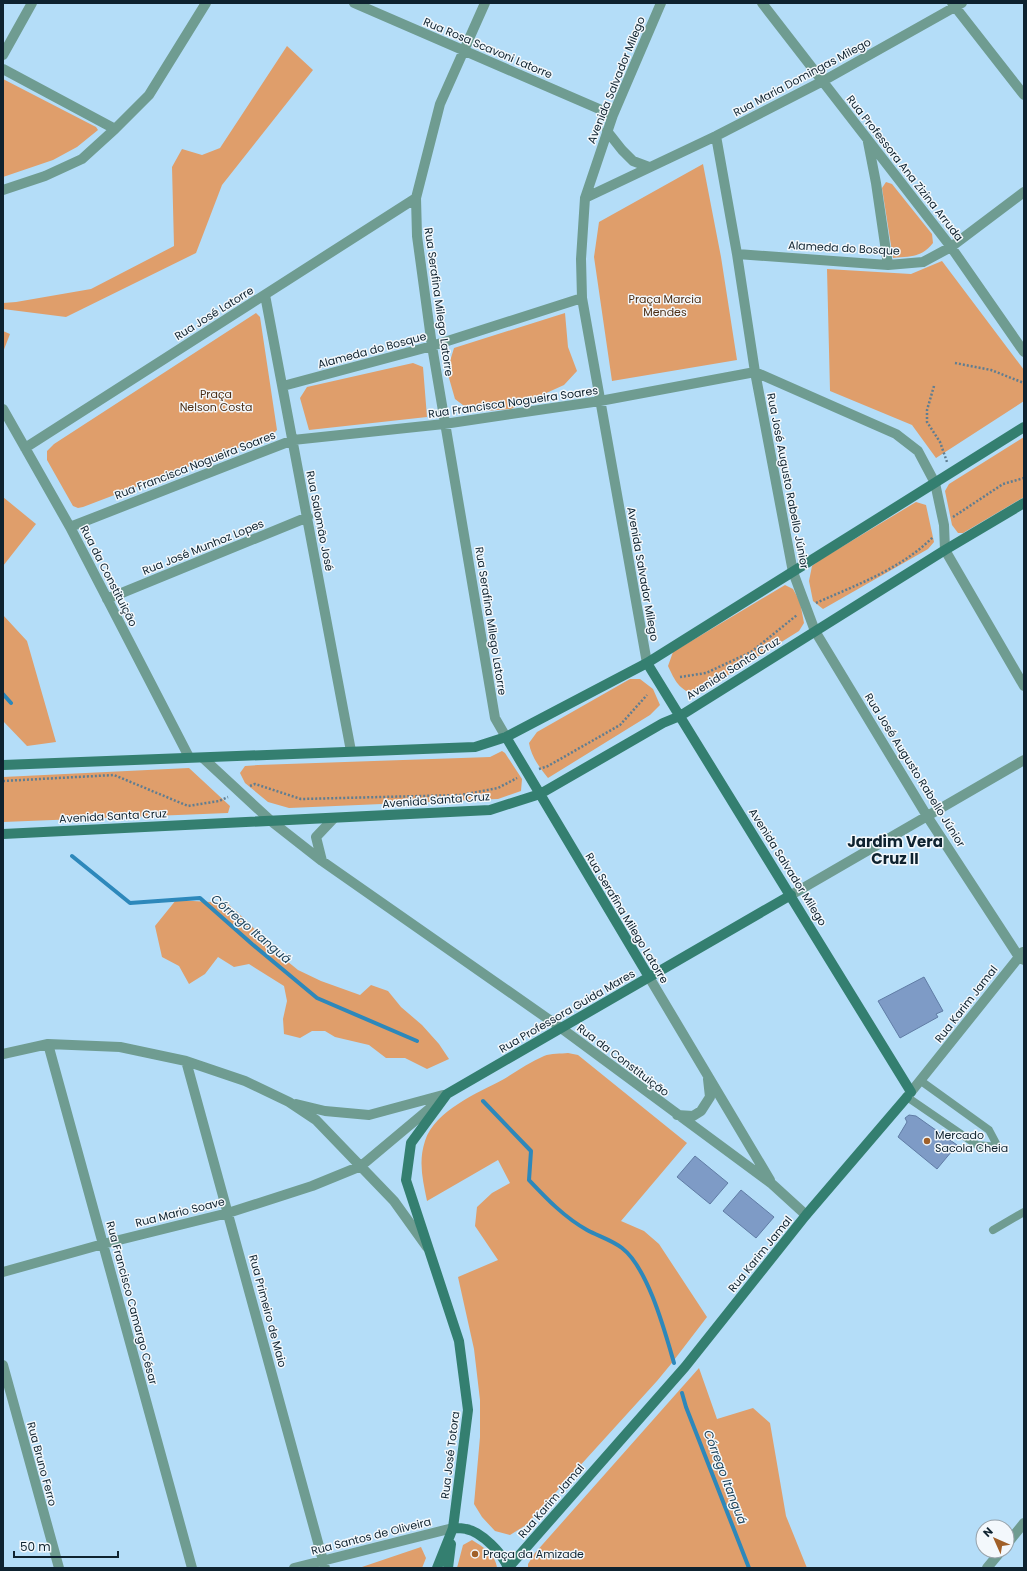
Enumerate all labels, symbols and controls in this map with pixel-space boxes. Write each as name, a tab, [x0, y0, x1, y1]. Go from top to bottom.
street label: Rua Rosa Scavoni Latorre	[421, 14, 555, 83]
street label: Avenida Salvador Milego	[583, 14, 649, 146]
street label: Rua Maria Domingas Milego	[730, 34, 874, 120]
street label: Rua Professora Ana Zizina Arruda	[843, 92, 967, 244]
street label: Rua Serafina Milego Latorre	[421, 227, 457, 378]
street label: Alameda do Bosque	[788, 237, 900, 259]
street label: Rua José Latorre	[171, 282, 257, 344]
park label: Praça Marcia Mendes	[629, 291, 701, 320]
street label: Alameda do Bosque	[316, 328, 428, 372]
street label: Rua Francisca Nogueira Soares	[427, 382, 599, 422]
park label: Praça Nelson Costa	[180, 386, 252, 415]
street label: Rua José Augusto Rabello Júnior	[763, 392, 813, 570]
street label: Rua Francisca Nogueira Soares	[112, 427, 278, 503]
street label: Rua Salomão José	[302, 469, 338, 573]
street label: Avenida Salvador Milego	[623, 506, 663, 642]
street label: Rua José Munhoz Lopes	[140, 515, 266, 579]
street label: Rua da Constituição	[76, 523, 142, 629]
street label: Rua Serafina Milego Latorre	[471, 546, 511, 697]
street label: Avenida Santa Cruz	[683, 633, 783, 703]
street label: Rua José Augusto Rabello Júnior	[861, 690, 969, 850]
street label: Avenida Santa Cruz	[382, 788, 490, 812]
street label: Avenida Santa Cruz	[59, 805, 167, 827]
street label: Avenida Salvador Milego	[745, 805, 831, 929]
district label: Jardim Vera Cruz II	[847, 831, 943, 869]
street label: Rua Serafina Milego Latorre	[582, 850, 673, 987]
water label: Córrego Itanguá	[208, 890, 295, 967]
street label: Rua Karim Jamal	[931, 962, 1001, 1046]
street label: Rua Professora Guida Mares	[496, 965, 638, 1057]
street label: Rua da Constituição	[574, 1020, 672, 1100]
place label: Mercado Sacola Cheia	[935, 1127, 1008, 1156]
marker: Mercado Sacola Cheia	[922, 1136, 932, 1146]
street label: Rua Mario Soave	[134, 1193, 227, 1231]
street label: Rua Karim Jamal	[724, 1212, 796, 1296]
street label: Rua Francisco Camargo César	[102, 1219, 162, 1387]
street label: Rua Primeiro de Maio	[245, 1253, 291, 1369]
street label: Rua José Totora	[437, 1410, 463, 1500]
street label: Rua Bruno Ferro	[23, 1420, 61, 1508]
water label: Córrego Itanguá	[700, 1427, 751, 1526]
street label: Rua Karim Jamal	[514, 1460, 588, 1542]
street label: Rua Santos de Oliveira	[309, 1513, 433, 1559]
north arrow	[975, 1519, 1015, 1559]
text: N	[979, 1523, 997, 1541]
scale bar	[14, 1533, 118, 1559]
text: 50 m	[20, 1538, 51, 1555]
place label: Praça da Amizade	[483, 1546, 584, 1562]
marker: Praça da Amizade	[470, 1549, 480, 1559]

